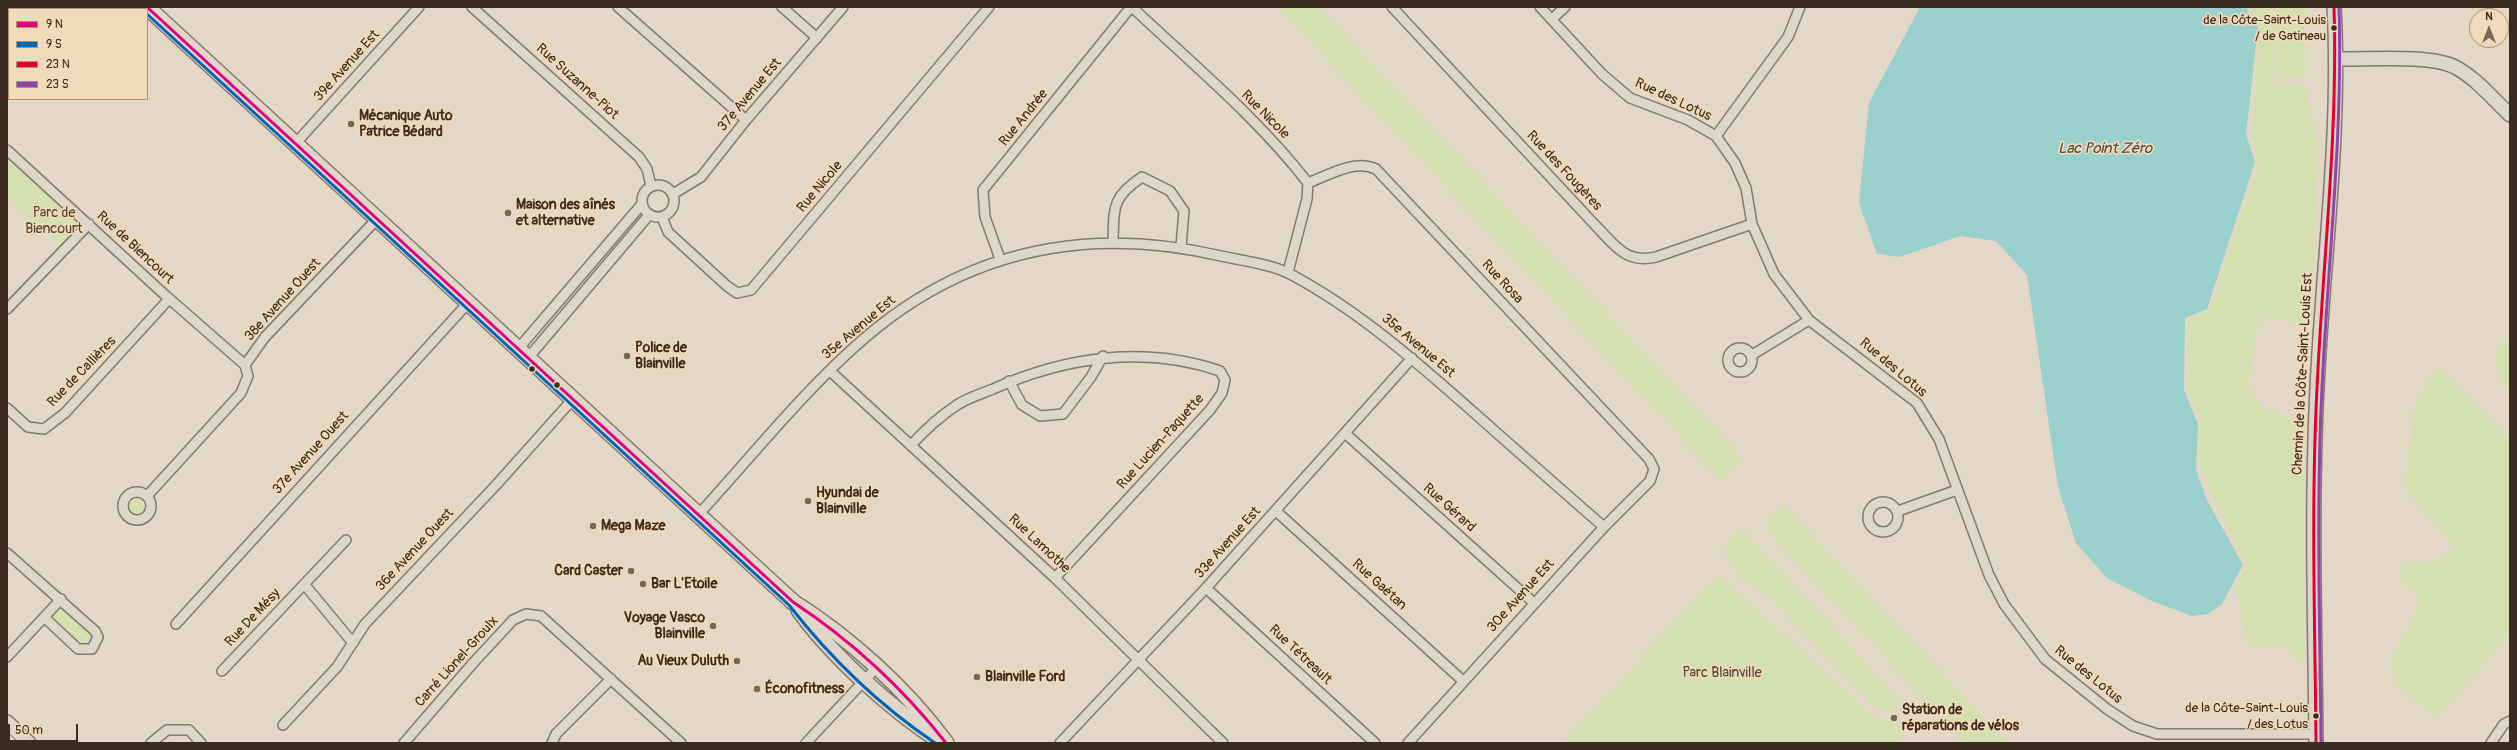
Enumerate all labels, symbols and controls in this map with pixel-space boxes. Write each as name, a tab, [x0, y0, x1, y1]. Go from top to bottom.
legend	[8, 8, 148, 100]
north arrow	[2469, 8, 2509, 48]
text: N	[2485, 10, 2493, 23]
place label: de la Côte-Saint-Louis / de Gatineau	[2203, 13, 2326, 44]
text: 9 N	[46, 17, 63, 32]
marker: de la Côte-Saint-Louis / de Gatineau	[2329, 23, 2339, 33]
street label: 39e Avenue Est	[311, 27, 383, 105]
text: 9 S	[46, 37, 62, 52]
street label: Rue Suzanne-Piot	[532, 40, 622, 124]
street label: 37e Avenue Est	[715, 55, 785, 135]
text: 23 N	[46, 57, 70, 72]
street label: Rue des Lotus	[1632, 75, 1714, 125]
text: 23 S	[46, 77, 69, 92]
street label: Rue Andrée	[996, 86, 1052, 150]
street label: Rue Nicole	[1237, 87, 1293, 143]
place label: Mécanique Auto Patrice Bédard	[359, 108, 452, 140]
marker: Mécanique Auto Patrice Bédard	[346, 119, 356, 129]
street label: Rue des Fougères	[1523, 128, 1605, 214]
water label: Lac Point Zéro	[2058, 140, 2152, 158]
street label: Rue Nicole	[794, 158, 846, 216]
place label: Maison des aînés et alternative	[516, 197, 615, 230]
park label: Parc de Biencourt	[25, 205, 83, 238]
street label: Rue de Biencourt	[93, 208, 177, 288]
marker: Maison des aînés et alternative	[503, 208, 513, 218]
street label: 38e Avenue Ouest	[241, 255, 325, 345]
street label: Rue Rosa	[1478, 257, 1526, 307]
street label: Chemin de la Côte-Saint-Louis Est	[2289, 273, 2317, 475]
street label: 35e Avenue Est	[819, 292, 899, 364]
street label: 35e Avenue Est	[1378, 310, 1458, 382]
street label: Rue de Callières	[44, 333, 120, 411]
street label: Rue des Lotus	[1856, 335, 1930, 401]
place label: Police de Blainville	[635, 340, 687, 372]
marker: Police de Blainville	[622, 351, 632, 361]
unlabelled marker	[527, 364, 537, 374]
unlabelled marker	[552, 380, 562, 390]
street label: Rue Lucien-Paquette	[1114, 391, 1208, 493]
street label: 37e Avenue Ouest	[269, 408, 353, 498]
street label: Rue Gérard	[1419, 480, 1479, 536]
place label: Hyundai de Blainville	[816, 485, 879, 518]
marker: Hyundai de Blainville	[803, 496, 813, 506]
street label: 33e Avenue Est	[1191, 504, 1265, 582]
street label: 36e Avenue Ouest	[372, 505, 458, 595]
street label: Rue Lamothe	[1005, 511, 1073, 577]
place label: Mega Maze	[601, 518, 665, 534]
marker: Mega Maze	[588, 521, 598, 531]
street label: Rue Gaétan	[1348, 556, 1410, 614]
street label: 30e Avenue Est	[1484, 556, 1558, 636]
place label: Card Caster	[554, 563, 623, 579]
marker: Card Caster	[626, 566, 636, 576]
place label: Bar L'Etoile	[651, 576, 717, 592]
marker: Bar L'Etoile	[638, 579, 648, 589]
street label: Rue De Mésy	[222, 585, 284, 651]
place label: Voyage Vasco Blainville	[624, 610, 705, 642]
street label: Carré Lionel-Groulx	[412, 613, 502, 711]
marker: Voyage Vasco Blainville	[708, 621, 718, 631]
street label: Rue Tétreault	[1265, 622, 1335, 688]
street label: Rue des Lotus	[2051, 642, 2125, 708]
place label: Au Vieux Duluth	[637, 653, 729, 669]
marker: Au Vieux Duluth	[732, 656, 742, 666]
park label: Parc Blainville	[1682, 665, 1762, 681]
place label: Blainville Ford	[985, 669, 1065, 685]
marker: Blainville Ford	[972, 672, 982, 682]
place label: Éconofitness	[765, 681, 844, 697]
marker: Éconofitness	[752, 684, 762, 694]
place label: de la Côte-Saint-Louis / des Lotus	[2185, 701, 2308, 732]
place label: Station de réparations de vélos	[1902, 702, 2019, 734]
marker: de la Côte-Saint-Louis / des Lotus	[2311, 711, 2321, 721]
marker: Station de réparations de vélos	[1889, 713, 1899, 723]
scale bar	[10, 716, 80, 742]
text: 50 m	[15, 723, 43, 738]

